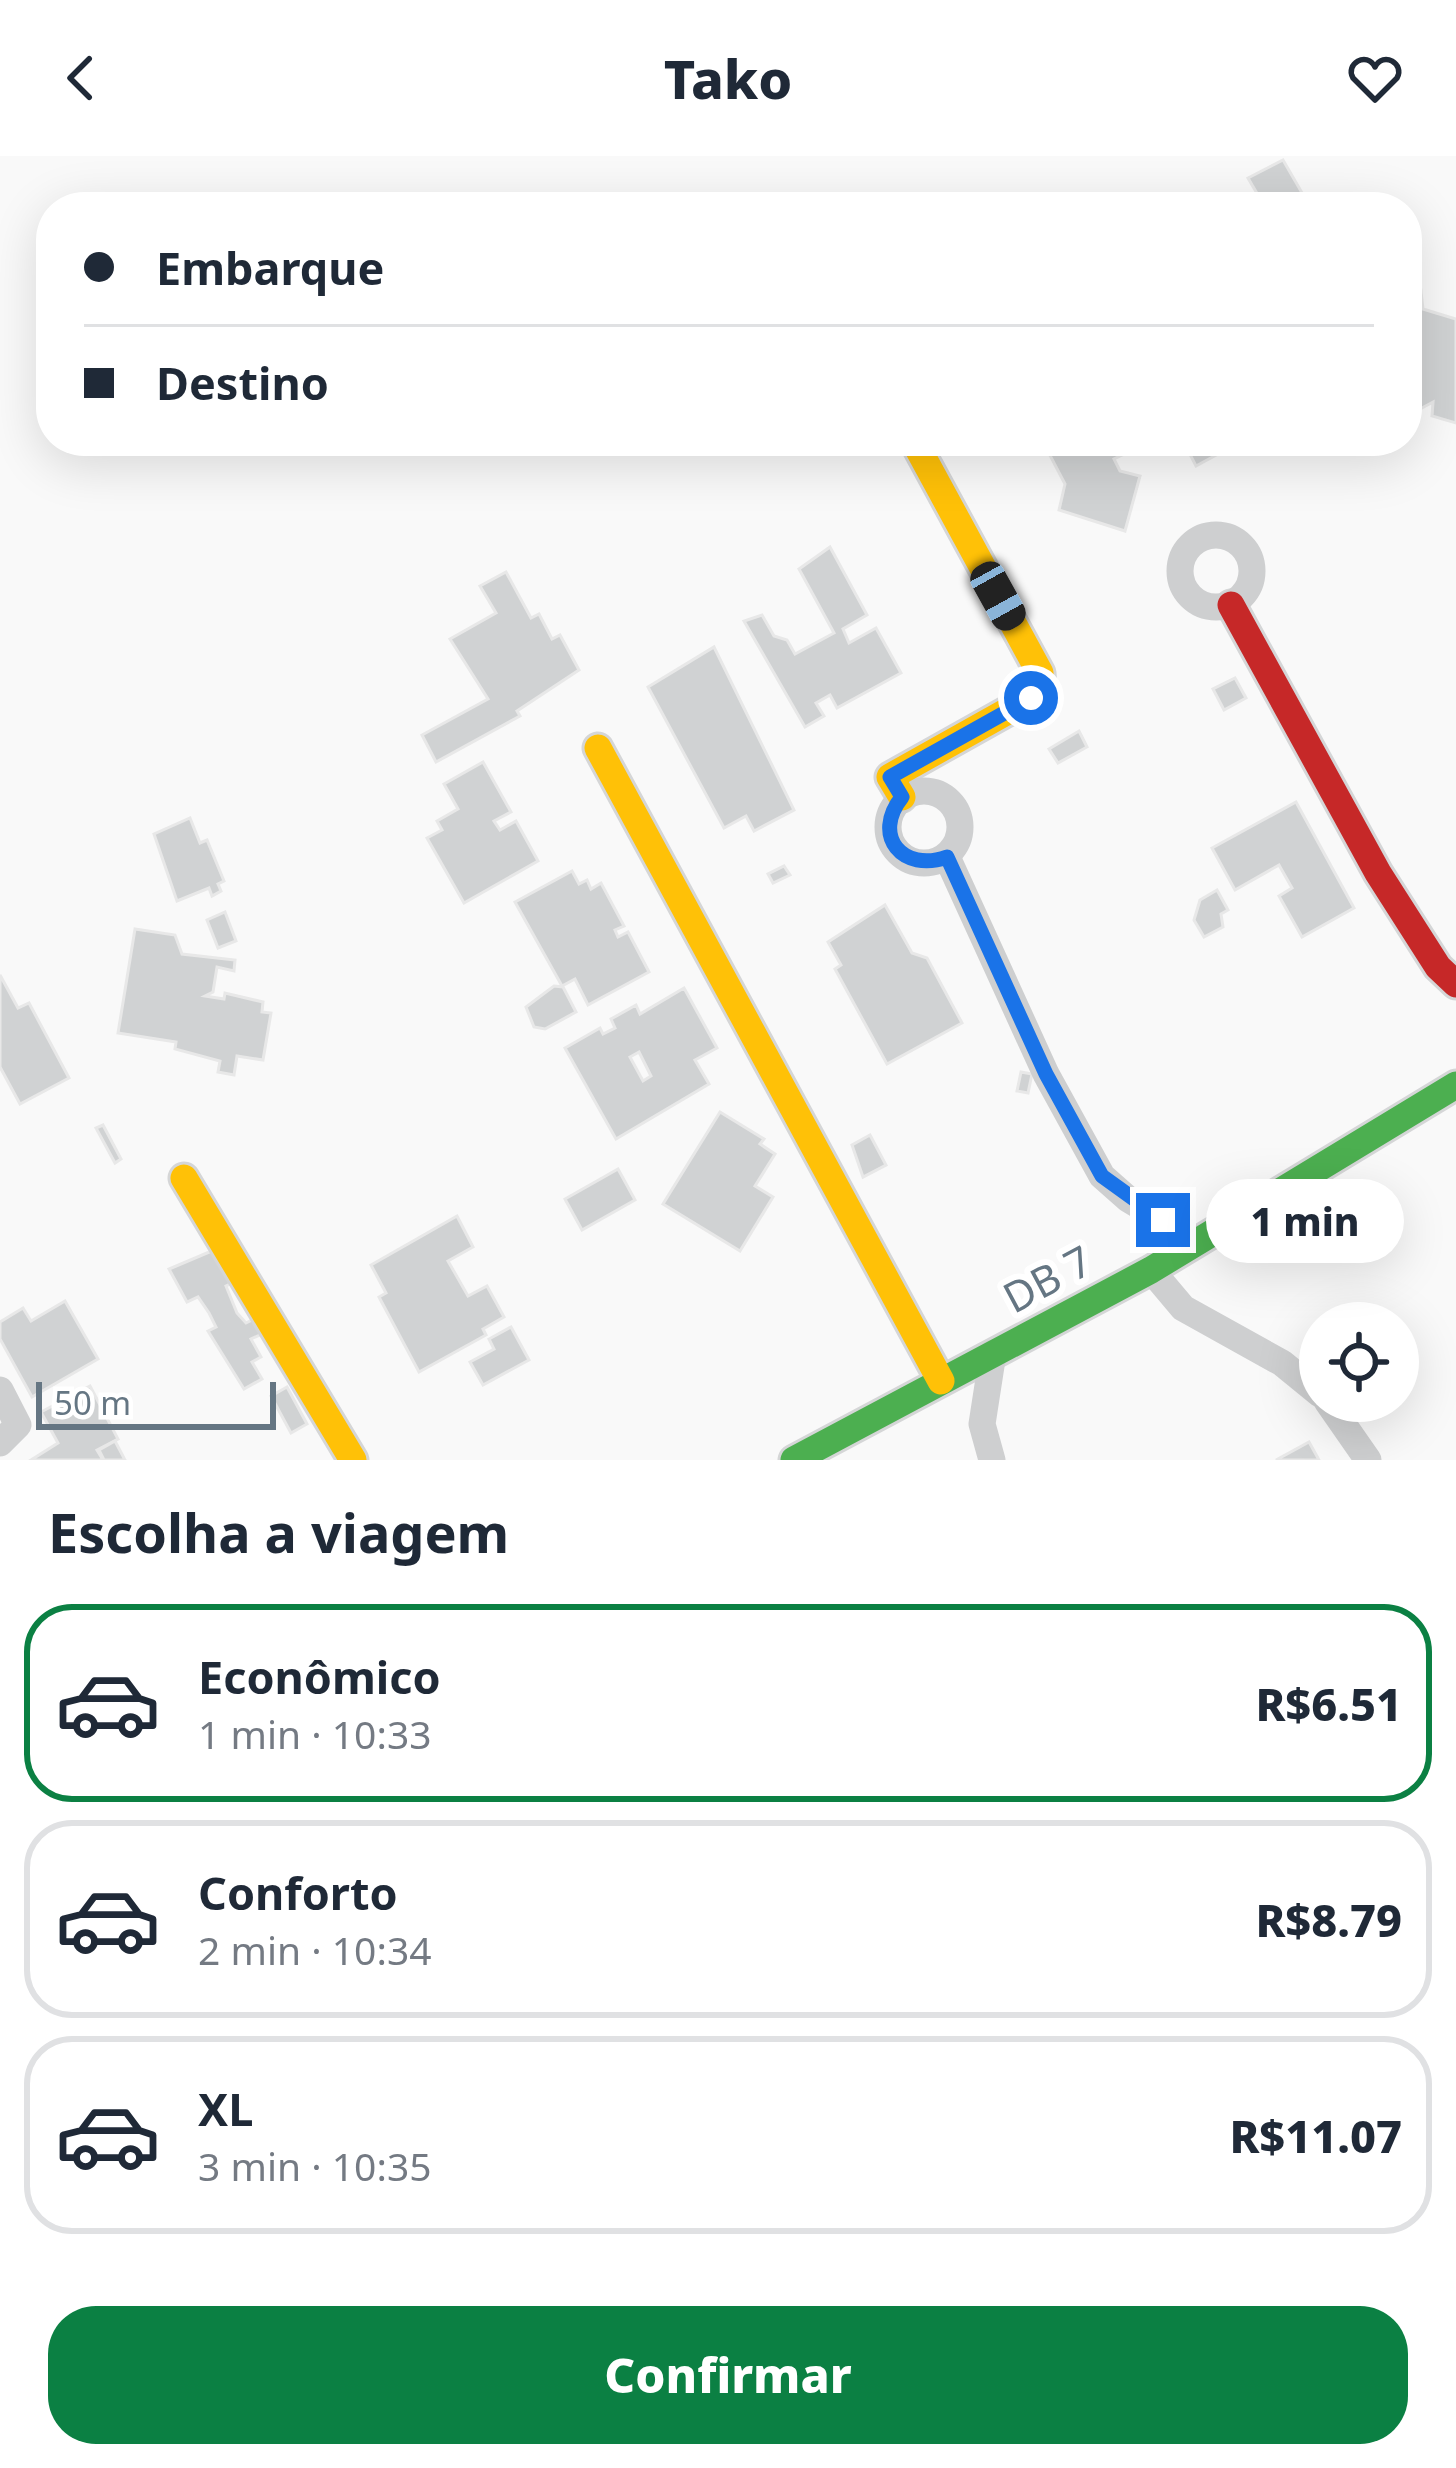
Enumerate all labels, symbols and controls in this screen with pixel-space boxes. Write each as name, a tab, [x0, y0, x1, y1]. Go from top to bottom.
text: Tako	[664, 41, 792, 115]
icon: back	[48, 45, 114, 111]
icon: heart	[1342, 45, 1408, 111]
text: Embarque	[156, 237, 384, 298]
text: Destino	[156, 352, 329, 413]
car	[965, 556, 1031, 636]
route start	[1004, 671, 1058, 725]
callout: 1 min	[1205, 1178, 1403, 1262]
route end	[1136, 1193, 1190, 1247]
text: 1 min	[1251, 1194, 1359, 1247]
street label: DB 7	[993, 1231, 1101, 1325]
map controls	[1299, 1302, 1419, 1422]
button: locate	[1299, 1302, 1419, 1422]
scale bar	[36, 1376, 276, 1429]
text: 50 m	[54, 1380, 131, 1425]
text: Escolha a viagem	[48, 1495, 509, 1569]
text: Econômico	[198, 1646, 441, 1707]
icon: car	[54, 1649, 162, 1757]
text: R$6.51	[1255, 1673, 1402, 1734]
text: 1 min · 10:33	[198, 1707, 432, 1760]
text: Conforto	[198, 1862, 398, 1923]
icon: car	[54, 1865, 162, 1973]
text: R$8.79	[1255, 1889, 1402, 1950]
text: 2 min · 10:34	[198, 1923, 432, 1976]
text: XL	[198, 2078, 253, 2139]
icon: car	[54, 2081, 162, 2189]
text: R$11.07	[1229, 2105, 1402, 2166]
text: 3 min · 10:35	[198, 2139, 432, 2192]
button: Confirmar	[48, 2306, 1408, 2444]

